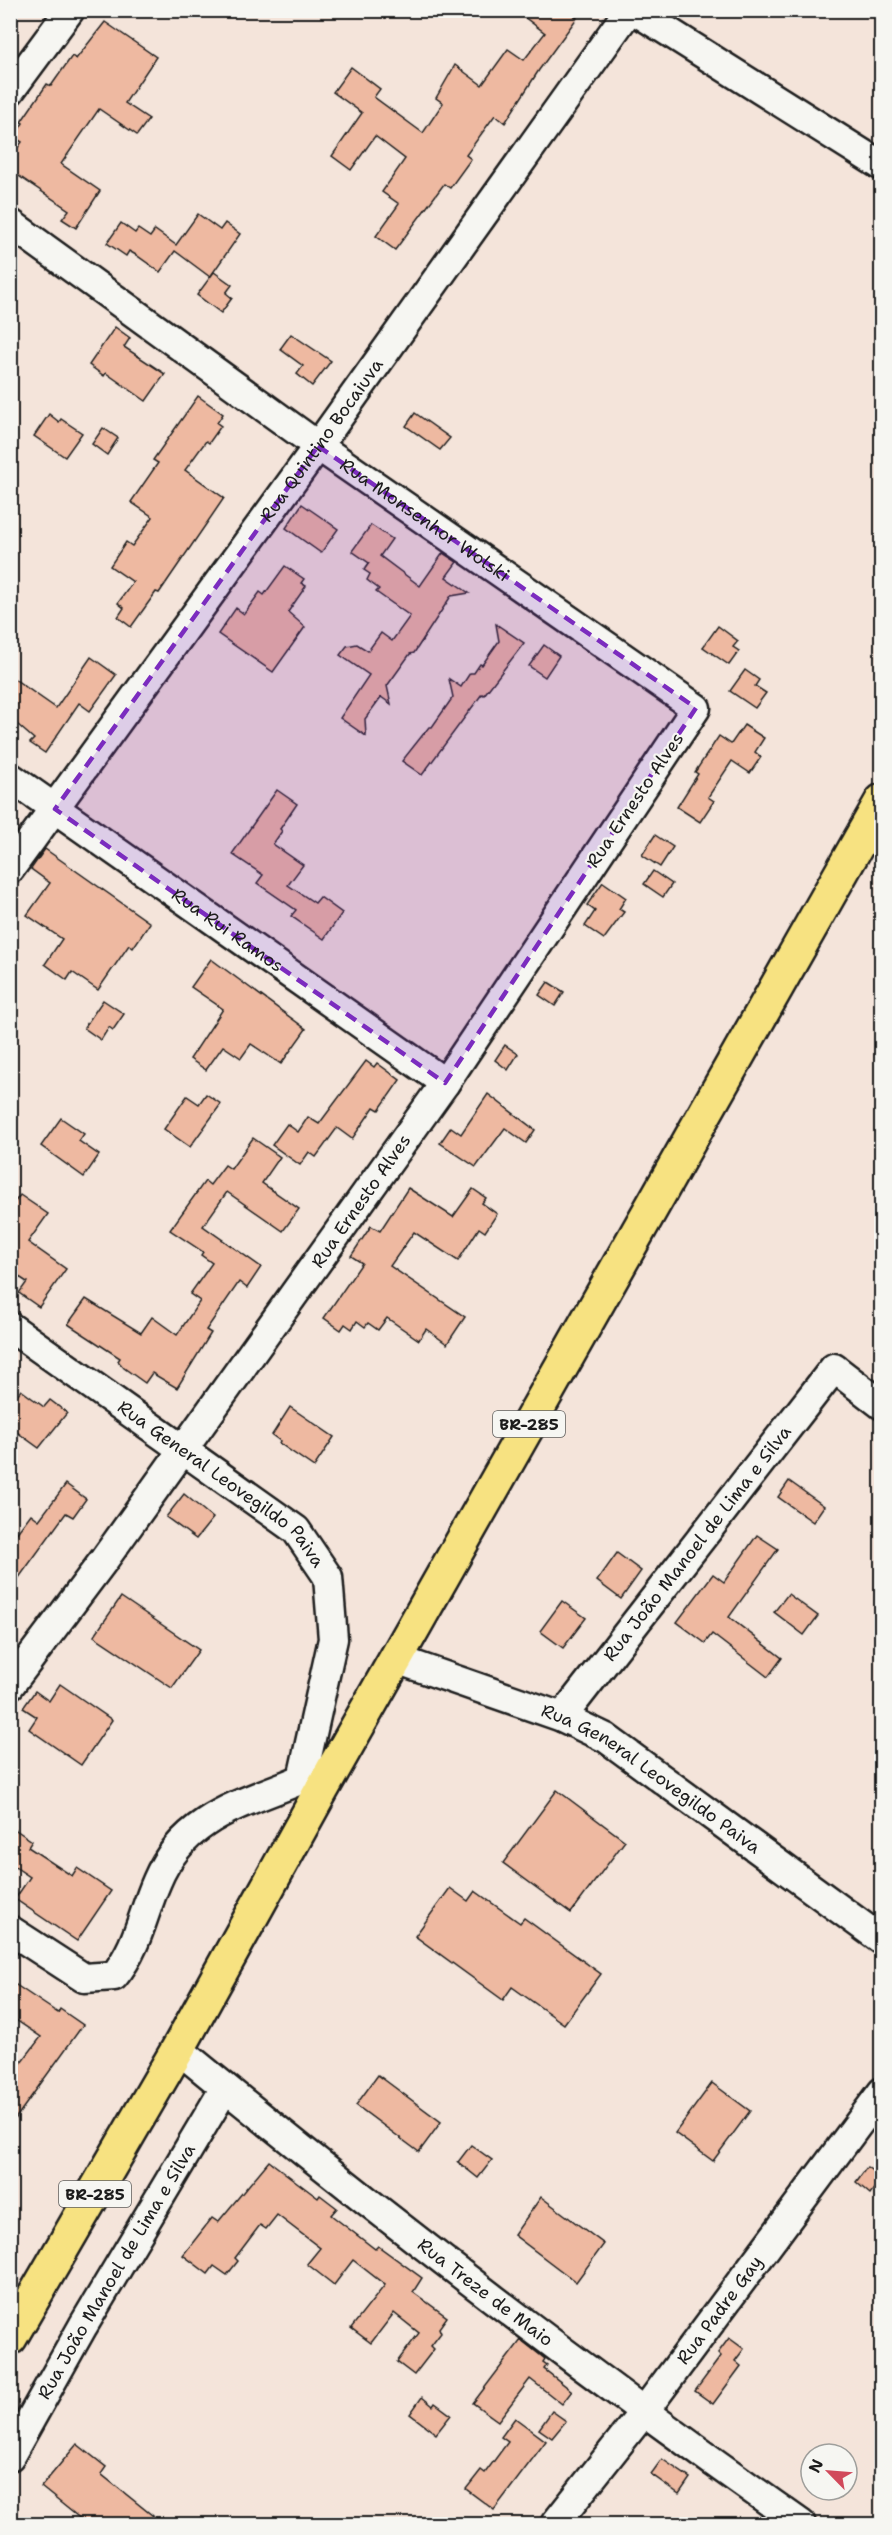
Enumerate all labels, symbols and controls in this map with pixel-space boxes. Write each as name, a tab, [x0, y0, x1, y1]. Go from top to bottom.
street label: Rua Quintino Bocaiuva	[255, 354, 389, 527]
street label: Rua Monsenhor Wolski	[335, 453, 514, 587]
street label: Rua Ernesto Alves	[581, 728, 689, 872]
street label: Rua Rui Ramos	[167, 882, 288, 978]
street label: Rua Ernesto Alves	[306, 1129, 416, 1273]
street label: Rua General Leovegildo Paiva	[113, 1395, 330, 1572]
road number: BR-285	[493, 1411, 565, 1437]
street label: Rua João Manoel de Lima e Silva	[598, 1421, 797, 1666]
street label: Rua General Leovegildo Paiva	[538, 1699, 766, 1859]
street label: Rua João Manoel de Lima e Silva	[32, 2139, 201, 2404]
road number: BR-285	[59, 2181, 131, 2207]
street label: Rua Treze de Maio	[412, 2233, 558, 2352]
street label: Rua Padre Gay	[671, 2251, 768, 2369]
north arrow	[799, 2442, 859, 2502]
text: N	[804, 2456, 828, 2476]

